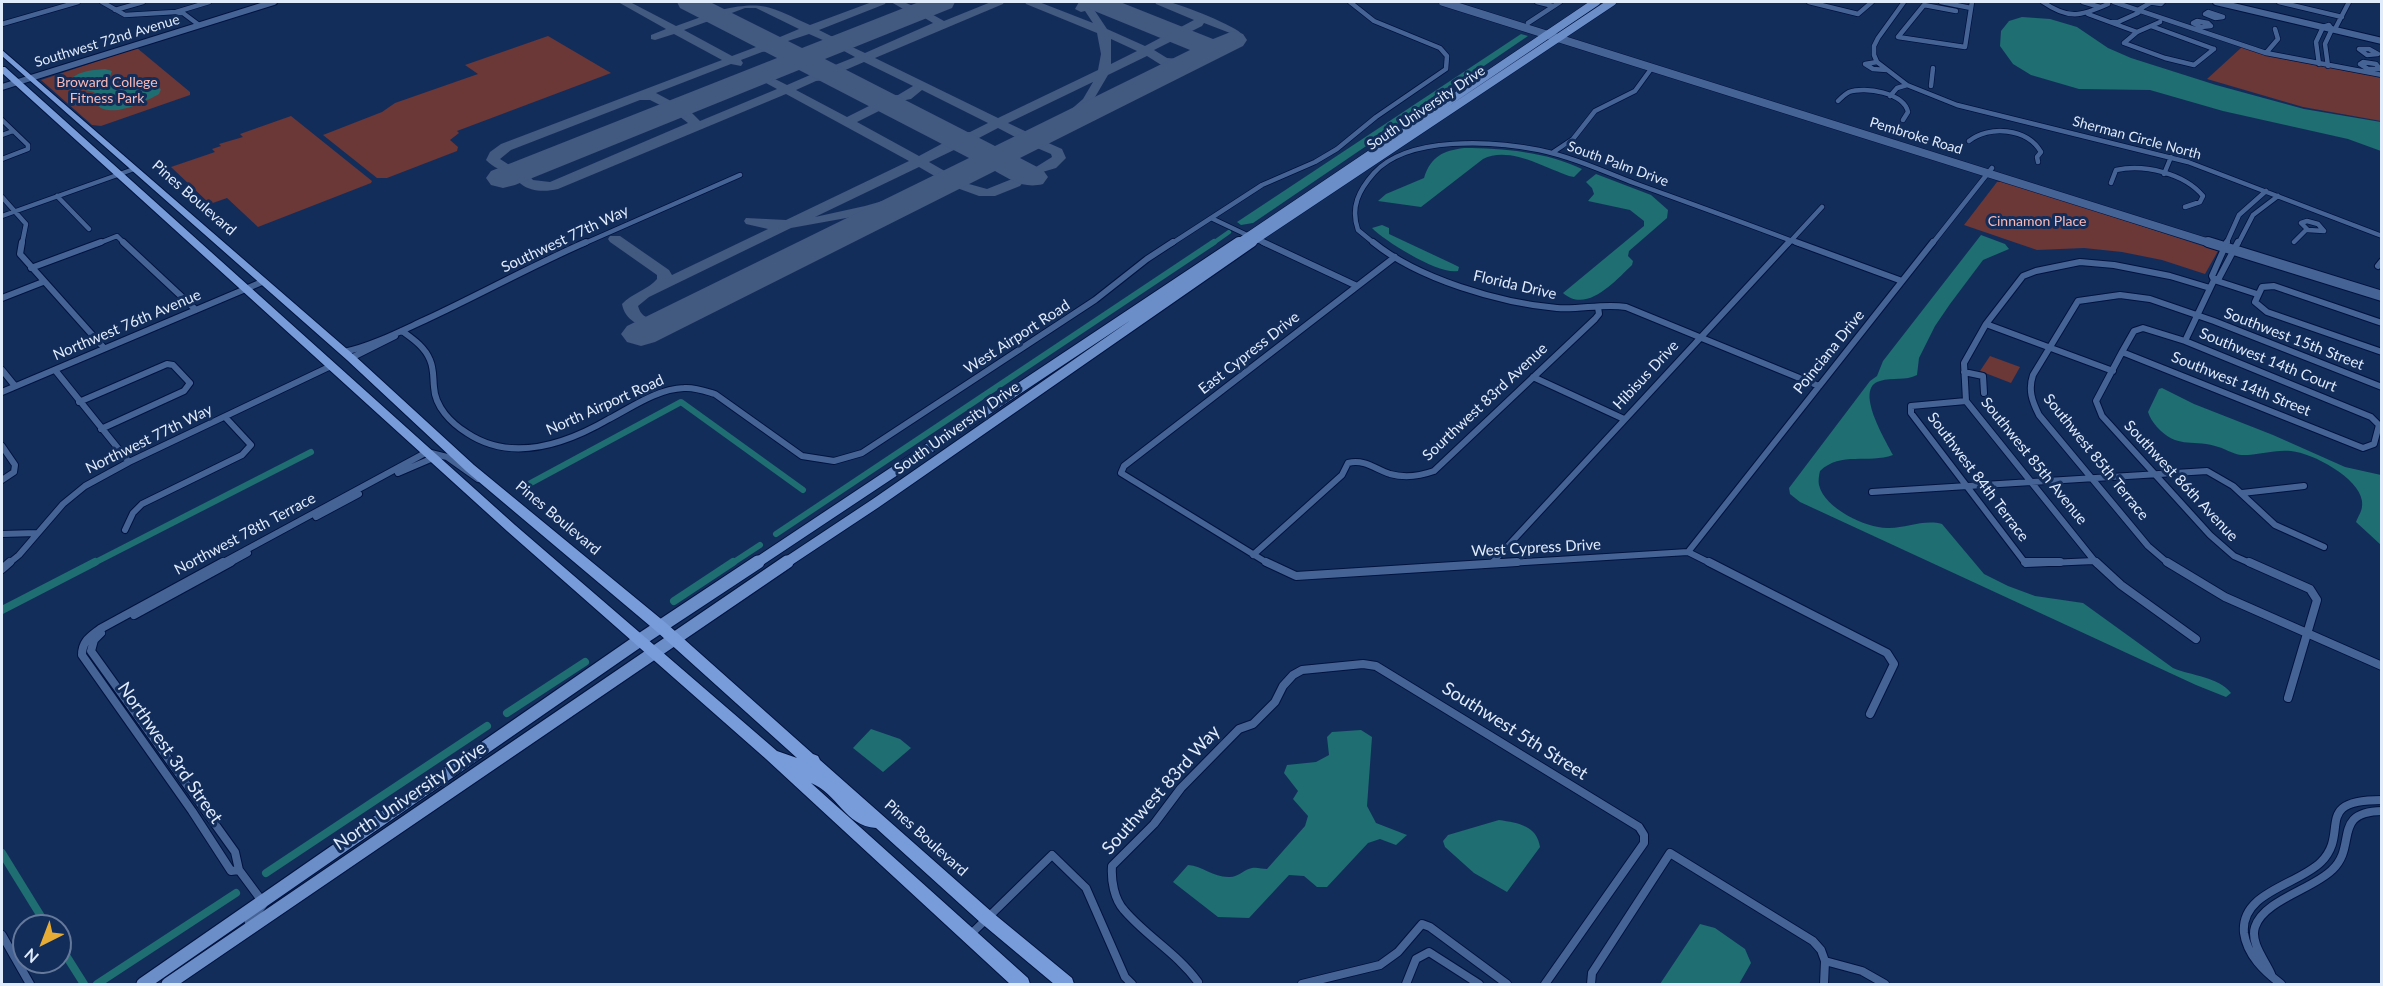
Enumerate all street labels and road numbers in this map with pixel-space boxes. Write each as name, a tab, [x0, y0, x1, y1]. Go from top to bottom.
street label: Southwest 72nd Avenue	[32, 11, 182, 71]
street label: South University Drive	[1364, 62, 1488, 154]
street label: Sherman Circle North	[2071, 113, 2203, 163]
street label: Pembroke Road	[1868, 114, 1964, 158]
street label: South Palm Drive	[1565, 138, 1671, 190]
street label: Pines Boulevard	[148, 157, 240, 239]
street label: Southwest 77th Way	[498, 202, 632, 276]
street label: Florida Drive	[1472, 267, 1558, 303]
street label: Northwest 76th Avenue	[50, 286, 204, 364]
street label: West Airport Road	[961, 296, 1073, 378]
street label: Southwest 15th Street	[2221, 304, 2367, 374]
street label: Poinciana Drive	[1790, 306, 1868, 398]
street label: East Cypress Drive	[1195, 308, 1303, 398]
street label: Southwest 14th Court	[2197, 324, 2339, 396]
street label: Hibisus Drive	[1609, 337, 1683, 413]
street label: Sourthwest 83rd Avenue	[1419, 340, 1551, 464]
street label: Southwest 14th Street	[2169, 348, 2313, 420]
street label: North Airport Road	[543, 371, 667, 439]
street label: South University Drive	[891, 378, 1023, 478]
street label: Southwest 85th Terrace	[2040, 390, 2152, 524]
street label: Southwest 85th Avenue	[1977, 394, 2091, 528]
street label: Northwest 77th Way	[83, 400, 215, 478]
street label: Southwest 84th Terrace	[1924, 409, 2032, 545]
street label: Southwest 86th Avenue	[2120, 417, 2242, 545]
street label: Pines Boulevard	[512, 477, 604, 559]
street label: Northwest 78th Terrace	[171, 489, 319, 579]
street label: West Cypress Drive	[1471, 536, 1601, 560]
street label: Southwest 5th Street	[1438, 677, 1592, 785]
street label: Northwest 3rd Street	[113, 678, 227, 828]
street label: Southwest 83rd Way	[1097, 721, 1225, 859]
street label: North University Drive	[330, 737, 490, 855]
street label: Pines Boulevard	[881, 796, 971, 880]

